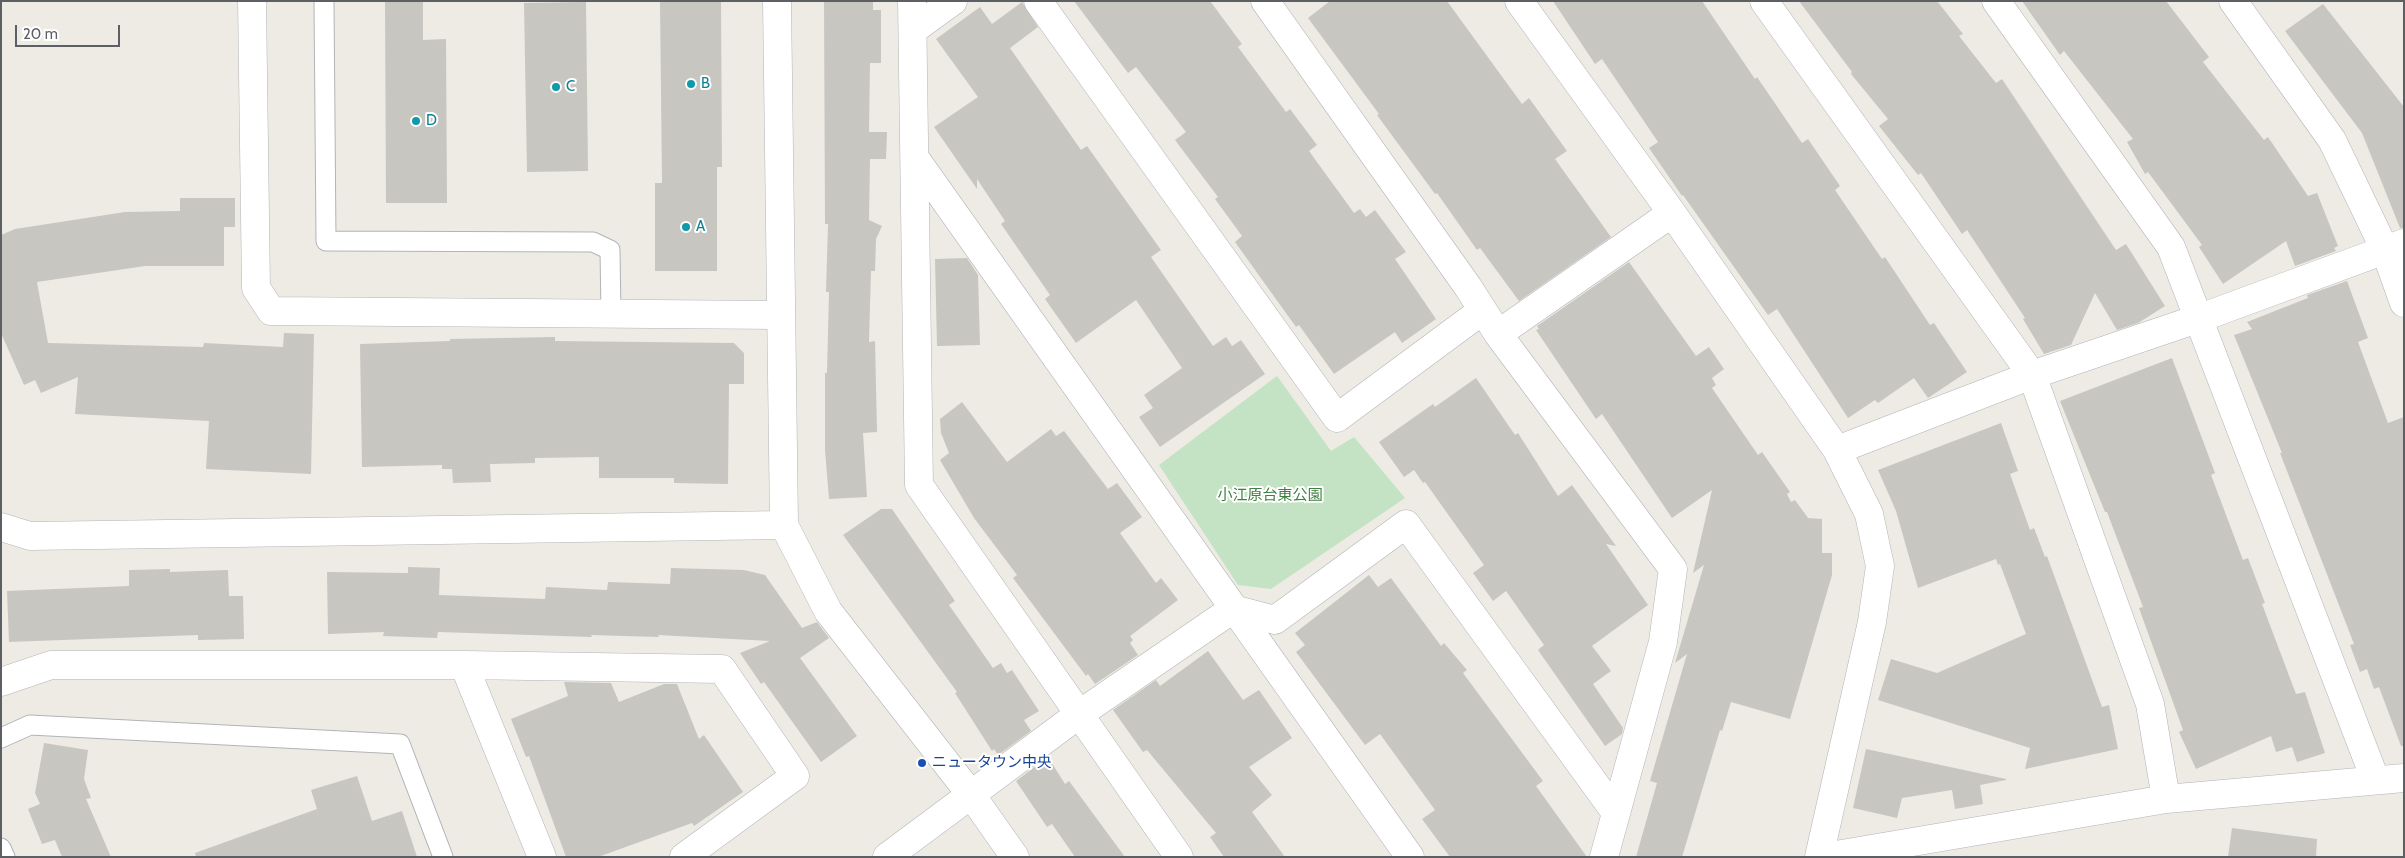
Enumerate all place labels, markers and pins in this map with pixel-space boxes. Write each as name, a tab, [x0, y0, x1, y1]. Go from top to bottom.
place label: B	[701, 75, 710, 93]
place label: C	[566, 78, 575, 96]
marker: B	[685, 78, 697, 90]
marker: C	[550, 81, 562, 93]
place label: D	[426, 112, 437, 130]
marker: D	[410, 115, 422, 127]
place label: A	[696, 218, 705, 236]
marker: A	[680, 221, 692, 233]
place label: ニュータウン中央	[932, 754, 1052, 772]
marker: ニュータウン中央	[916, 757, 928, 769]

